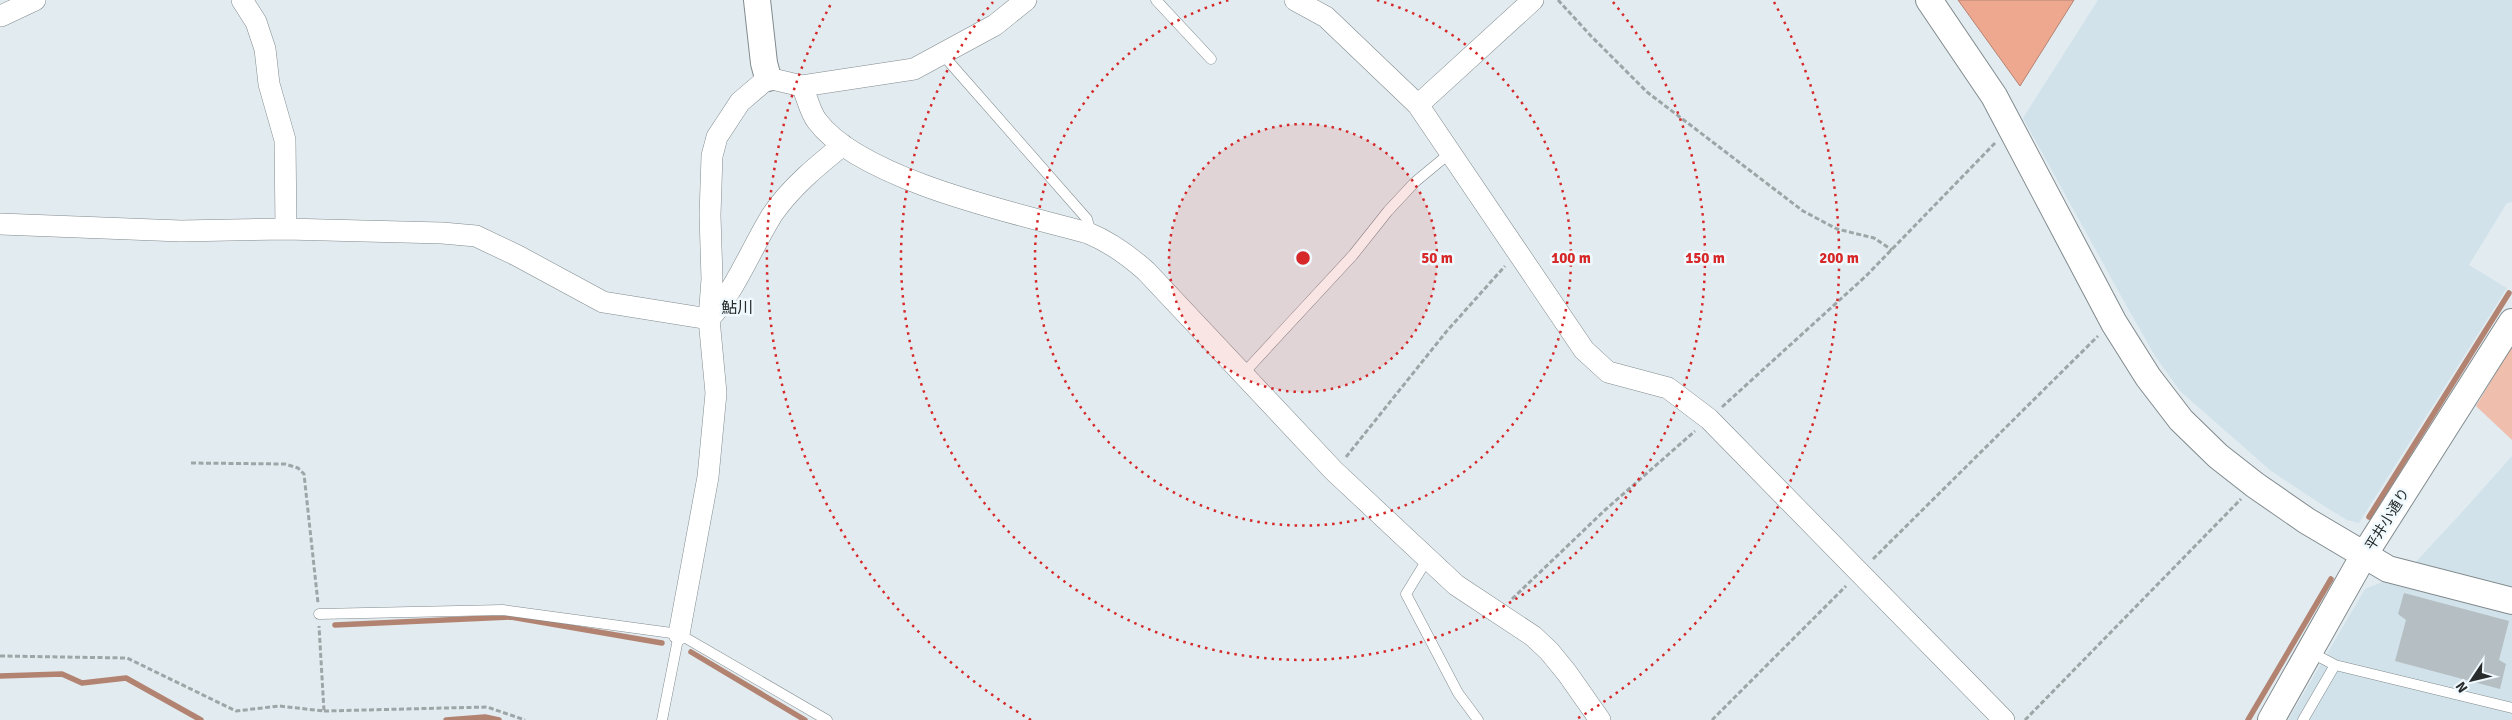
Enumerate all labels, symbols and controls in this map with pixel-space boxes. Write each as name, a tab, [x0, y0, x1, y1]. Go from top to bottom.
centre of rings	[1294, 249, 1312, 267]
text: 50 m	[1421, 249, 1453, 267]
text: 100 m	[1551, 249, 1591, 267]
text: 150 m	[1685, 249, 1725, 267]
text: 200 m	[1819, 249, 1859, 267]
district label: 鮎川	[721, 298, 753, 318]
street label: 平井小通り	[2362, 485, 2413, 553]
north arrow	[2447, 655, 2497, 705]
text: N	[2452, 678, 2472, 696]

